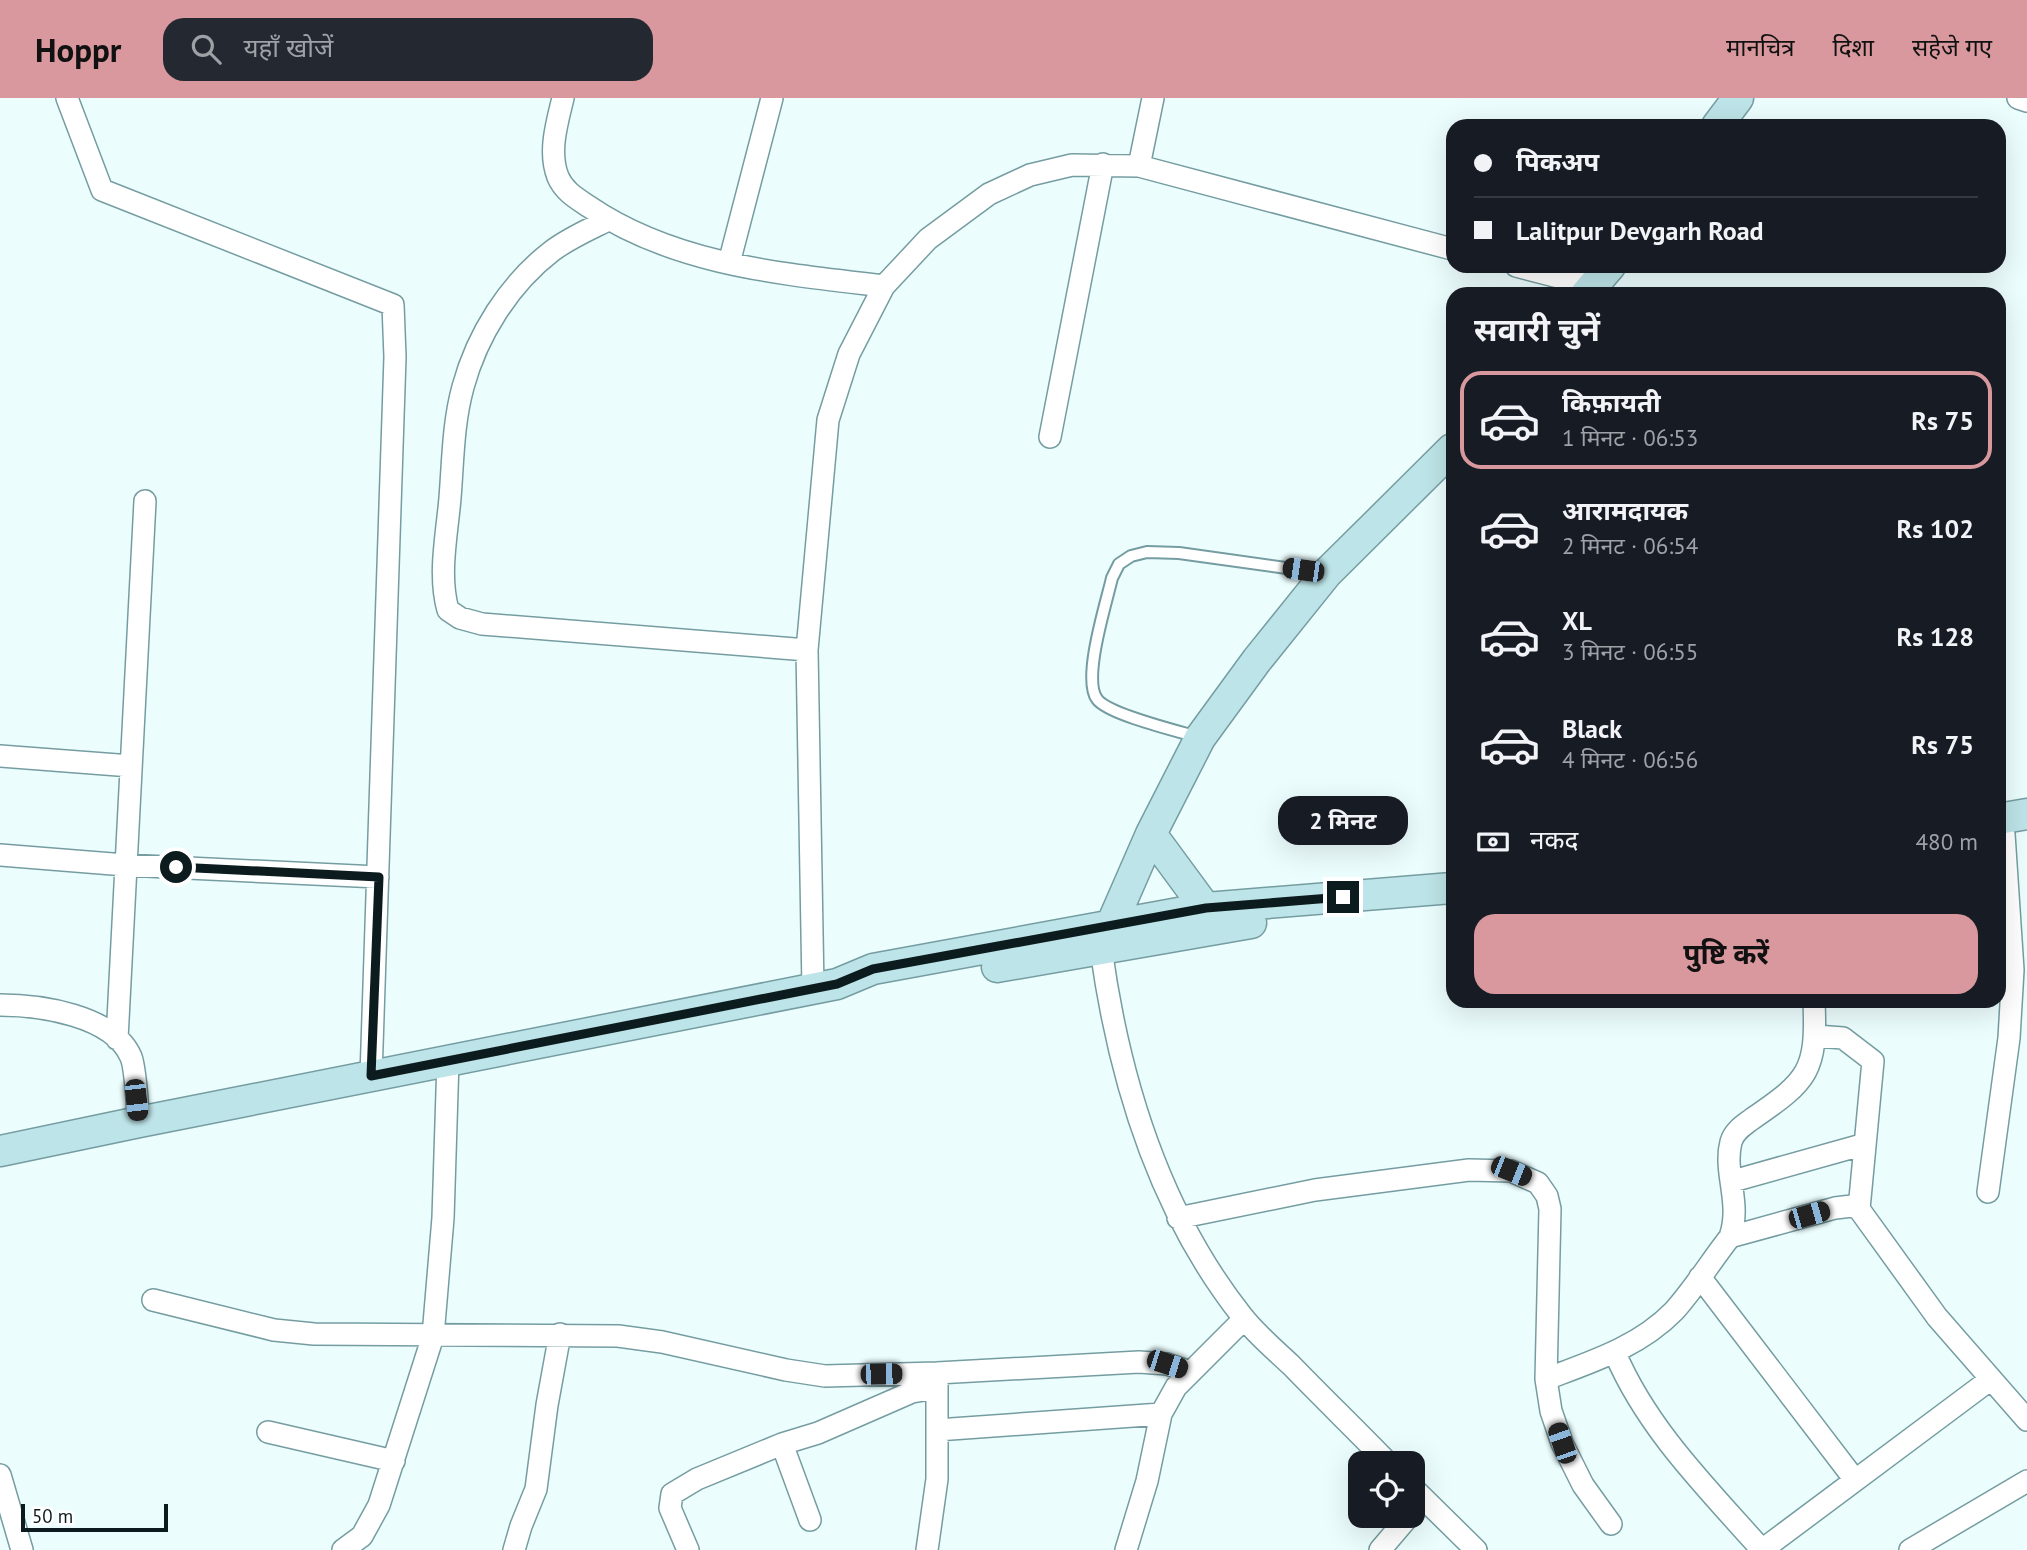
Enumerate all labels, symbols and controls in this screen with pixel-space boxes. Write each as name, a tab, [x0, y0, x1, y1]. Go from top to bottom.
search box	[163, 18, 653, 81]
text: Hoppr	[35, 28, 121, 71]
icon: search	[187, 30, 225, 68]
text: यहाँ खोजें	[243, 31, 333, 64]
text: मानचित्र	[1726, 32, 1795, 63]
text: दिशा	[1833, 32, 1874, 63]
text: सहेजे गए	[1912, 32, 1992, 63]
text: पिकअप	[1516, 145, 1599, 178]
text: Lalitpur Devgarh Road	[1516, 214, 1764, 247]
text: सवारी चुनें	[1474, 308, 1600, 350]
text: किफ़ायती	[1562, 386, 1661, 419]
icon: car	[1478, 389, 1541, 452]
text: Rs 75	[1911, 404, 1974, 437]
text: 1 मिनट · 06:53	[1562, 423, 1698, 452]
text: आरामदायक	[1562, 494, 1688, 527]
icon: car	[1478, 497, 1541, 560]
text: Rs 102	[1897, 512, 1974, 545]
text: 2 मिनट · 06:54	[1562, 531, 1698, 560]
car	[1281, 557, 1326, 583]
text: XL	[1562, 604, 1592, 637]
icon: car	[1478, 605, 1541, 668]
text: Rs 128	[1897, 620, 1974, 653]
text: 3 मिनट · 06:55	[1562, 637, 1698, 666]
text: Black	[1562, 712, 1622, 745]
icon: car	[1478, 713, 1541, 776]
text: Rs 75	[1911, 728, 1974, 761]
text: 4 मिनट · 06:56	[1562, 745, 1698, 774]
callout: 2 मिनट	[1278, 796, 1408, 844]
text: 2 मिनट	[1309, 806, 1377, 835]
icon: cash	[1474, 823, 1512, 861]
text: नकद	[1530, 823, 1578, 856]
text: 480 m	[1916, 827, 1978, 856]
route start	[160, 851, 192, 883]
route end	[1327, 881, 1359, 913]
button: पुष्टि करें	[1474, 914, 1978, 994]
car	[124, 1078, 149, 1122]
car	[1488, 1153, 1535, 1189]
car	[1786, 1199, 1833, 1231]
car	[1144, 1348, 1191, 1380]
car	[860, 1363, 903, 1385]
car	[1546, 1420, 1579, 1466]
map controls	[1348, 1451, 1425, 1528]
button: locate	[1348, 1451, 1425, 1528]
scale bar	[21, 1501, 168, 1533]
text: 50 m	[32, 1504, 73, 1528]

